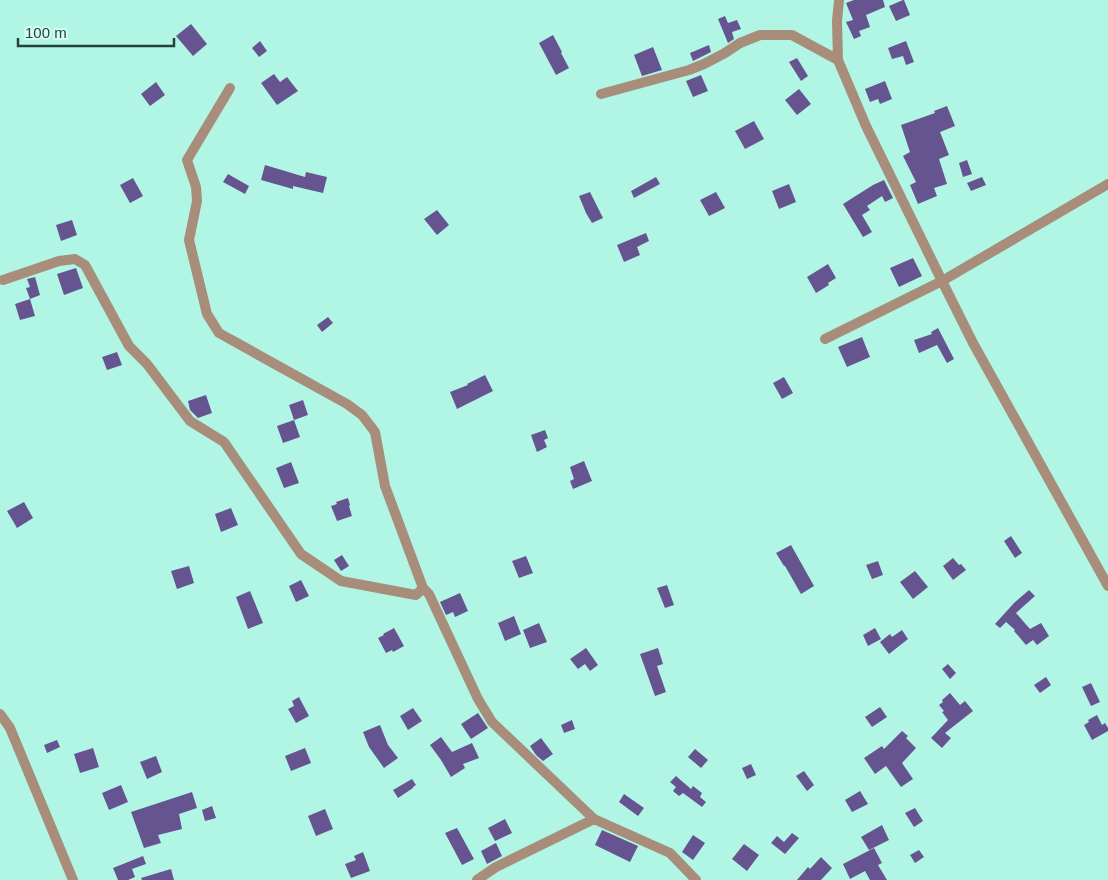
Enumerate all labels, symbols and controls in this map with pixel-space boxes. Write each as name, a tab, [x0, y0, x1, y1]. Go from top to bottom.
scale bar	[18, 15, 174, 47]
text: 100 m	[25, 24, 67, 41]

